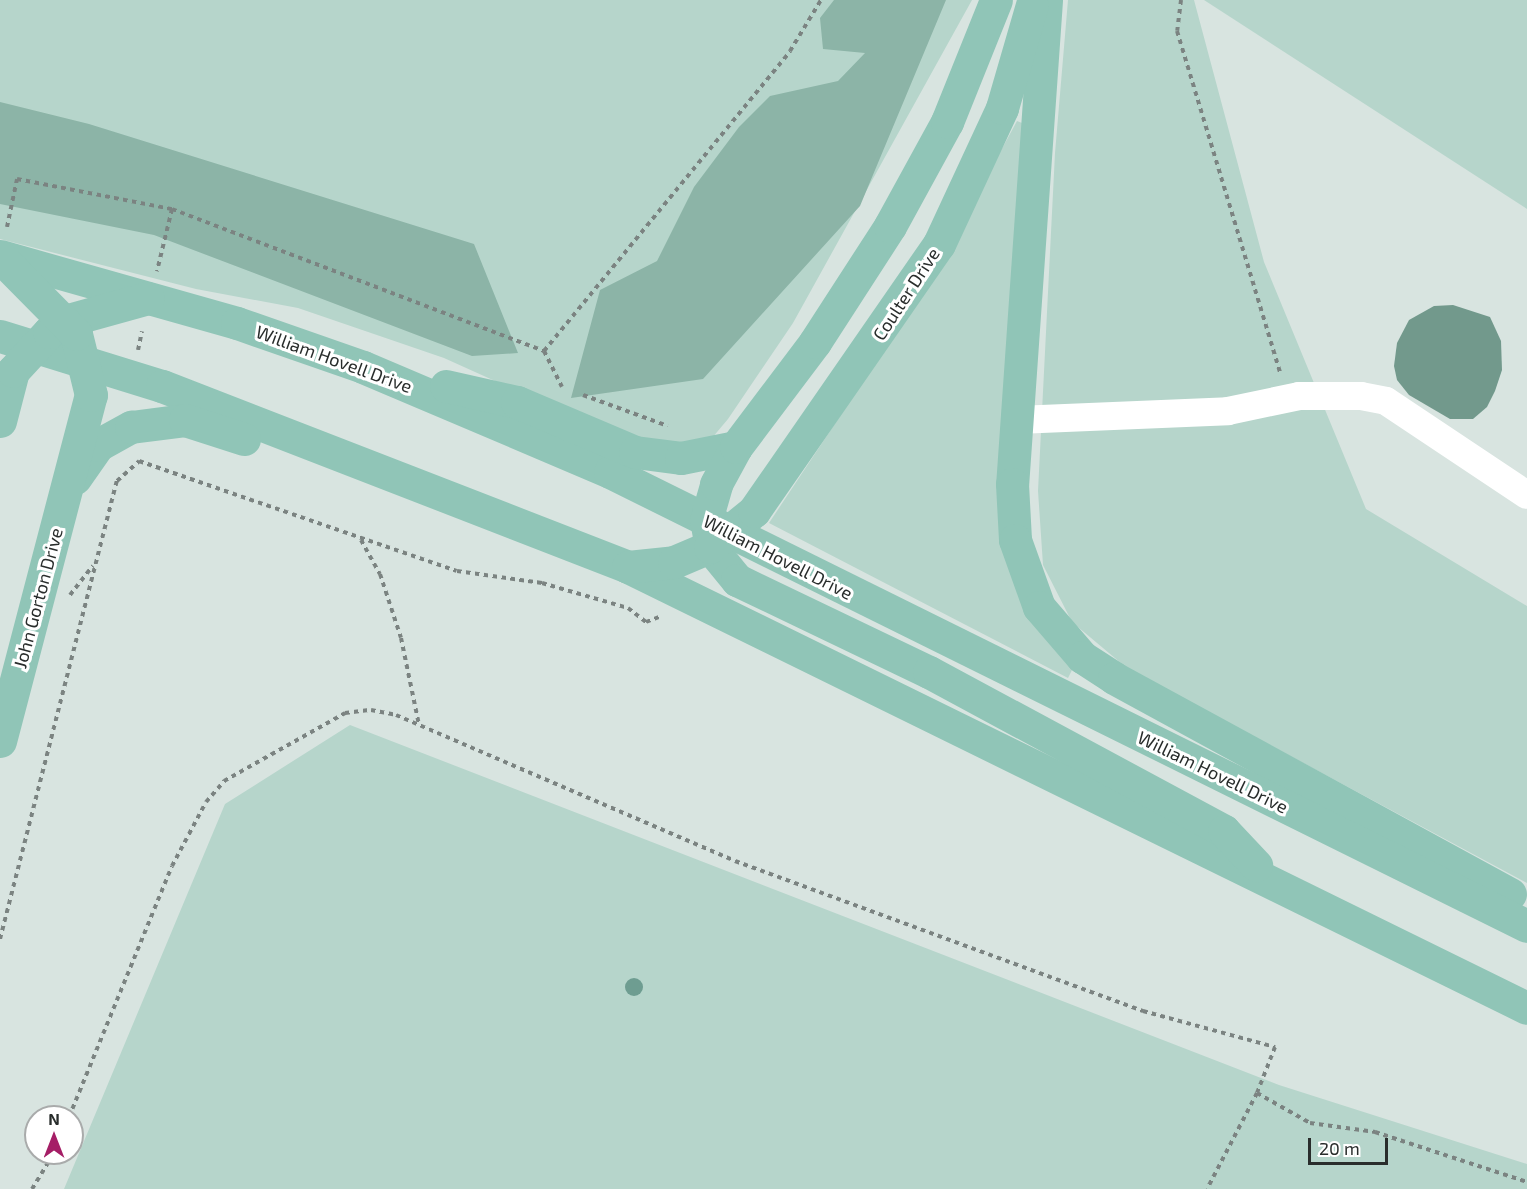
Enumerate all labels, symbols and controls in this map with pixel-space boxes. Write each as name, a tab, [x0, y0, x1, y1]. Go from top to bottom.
street label: Coulter Drive	[868, 243, 944, 345]
street label: William Hovell Drive	[253, 321, 415, 397]
street label: William Hovell Drive	[700, 510, 856, 604]
street label: John Gorton Drive	[9, 526, 67, 670]
street label: William Hovell Drive	[1134, 726, 1292, 818]
north arrow	[24, 1105, 84, 1165]
text: N	[48, 1109, 60, 1128]
scale bar	[1311, 1126, 1390, 1164]
text: 20 m	[1319, 1137, 1360, 1159]

